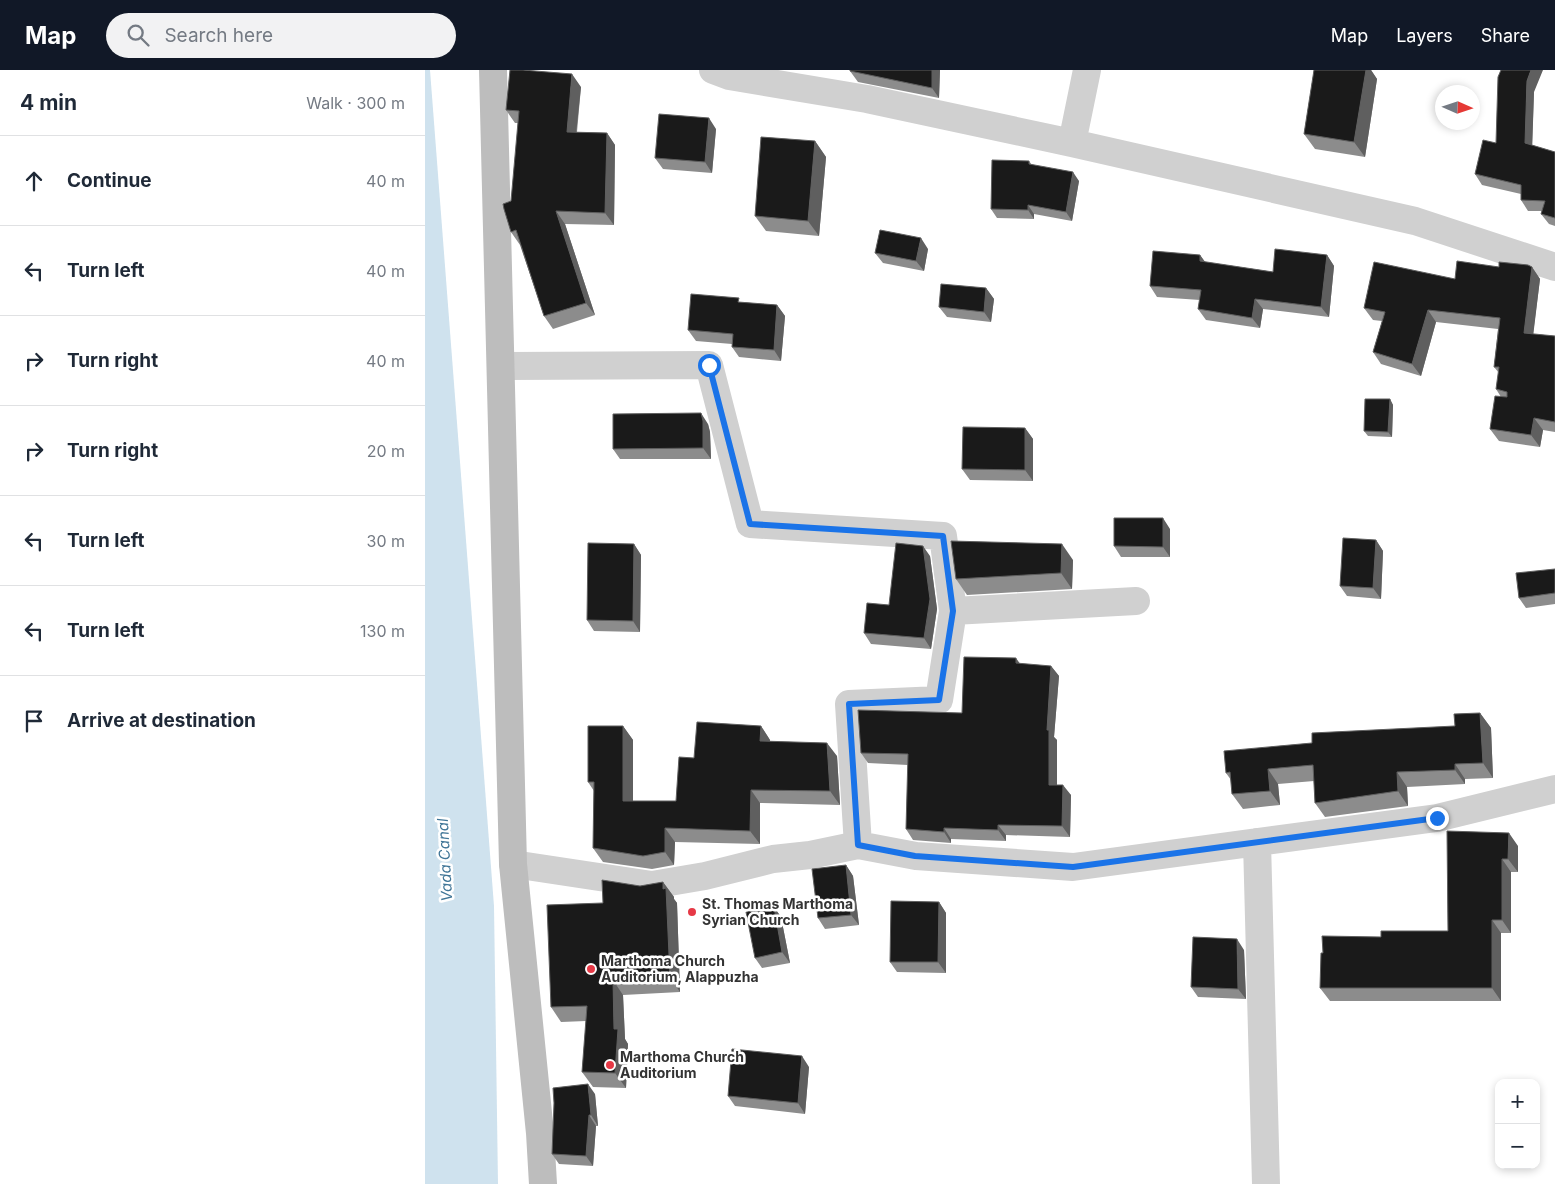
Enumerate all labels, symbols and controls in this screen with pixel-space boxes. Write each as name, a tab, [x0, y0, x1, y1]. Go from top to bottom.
search box	[106, 13, 456, 58]
text: Map	[25, 21, 76, 50]
icon: search	[124, 21, 152, 49]
text: Search here	[164, 24, 273, 47]
text: Map	[1331, 25, 1368, 46]
text: Layers	[1396, 25, 1453, 46]
text: Share	[1481, 25, 1530, 46]
north arrow	[1435, 85, 1480, 130]
text: 4 min	[20, 90, 77, 115]
text: Walk · 300 m	[306, 93, 405, 113]
icon: ahead	[20, 167, 48, 195]
text: Continue	[67, 169, 152, 192]
text: 40 m	[366, 171, 405, 191]
icon: left	[20, 257, 48, 285]
text: Turn left	[67, 259, 145, 282]
text: 40 m	[366, 261, 405, 281]
icon: right	[20, 347, 48, 375]
text: Turn right	[67, 349, 158, 372]
text: 40 m	[366, 351, 405, 371]
route start	[698, 354, 721, 377]
icon: right	[20, 437, 48, 465]
text: Turn right	[67, 439, 158, 462]
text: 20 m	[367, 441, 405, 461]
icon: left	[20, 527, 48, 555]
text: Turn left	[67, 529, 145, 552]
text: 30 m	[367, 531, 405, 551]
icon: left	[20, 617, 48, 645]
text: Turn left	[67, 619, 145, 642]
text: 130 m	[360, 621, 405, 641]
icon: arrive	[20, 707, 48, 735]
text: Arrive at destination	[67, 709, 256, 732]
route end	[1426, 807, 1449, 830]
water label: Vada Canal	[433, 818, 456, 902]
place label: St. Thomas Marthoma Syrian Church	[702, 895, 853, 928]
marker: St. Thomas Marthoma Syrian Church	[686, 906, 698, 918]
place label: Marthoma Church Auditorium, Alappuzha	[601, 952, 759, 985]
marker: Marthoma Church Auditorium, Alappuzha	[585, 963, 597, 975]
place label: Marthoma Church Auditorium	[620, 1048, 744, 1081]
marker: Marthoma Church Auditorium	[604, 1059, 616, 1071]
map controls	[1495, 1079, 1540, 1169]
button: +	[1495, 1079, 1540, 1124]
button: −	[1495, 1124, 1540, 1169]

